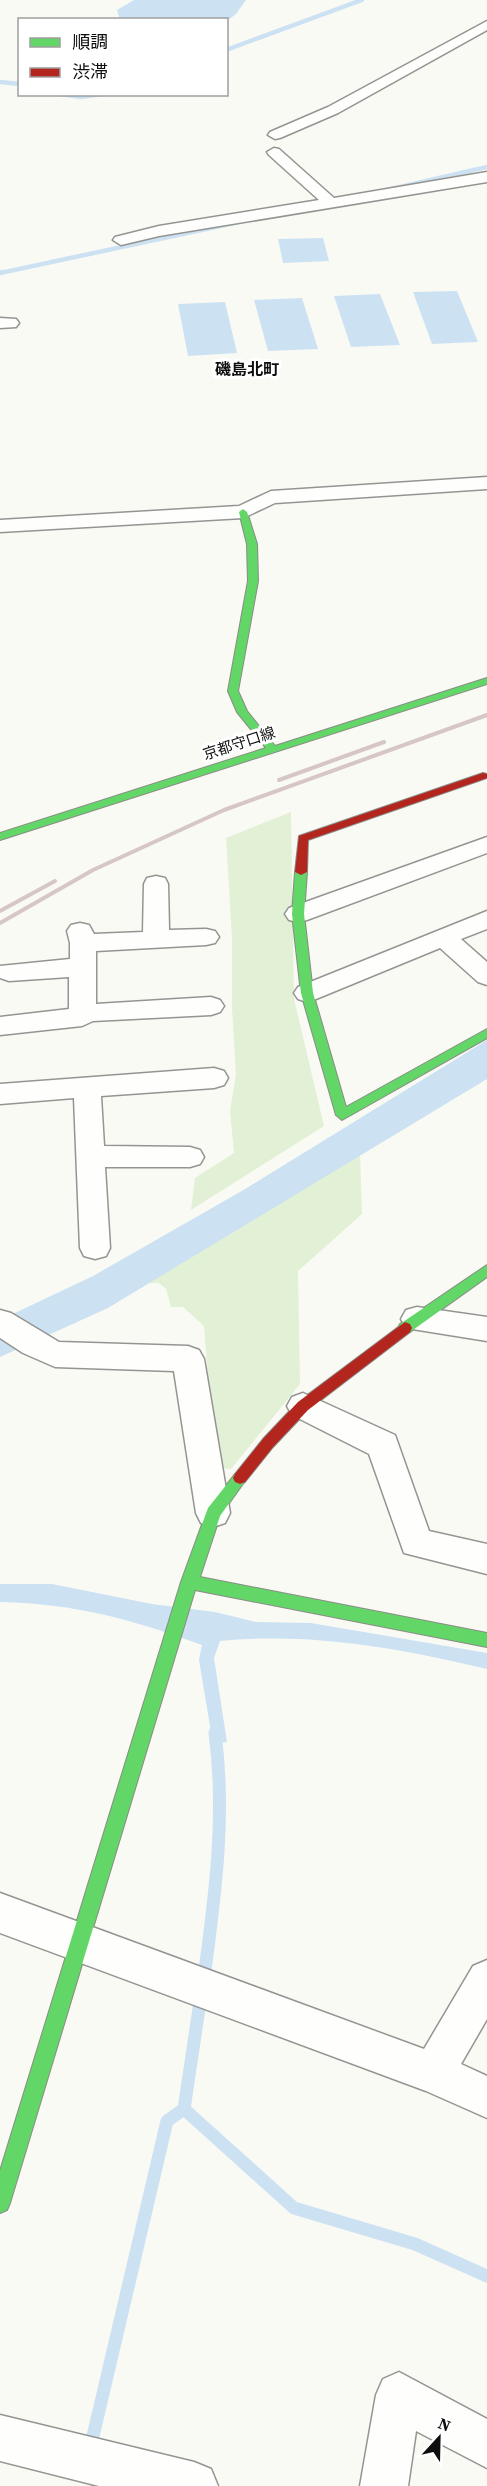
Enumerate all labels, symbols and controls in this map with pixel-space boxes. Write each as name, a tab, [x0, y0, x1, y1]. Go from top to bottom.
legend	[18, 18, 228, 96]
text: 順調	[72, 29, 108, 54]
text: 渋滞	[72, 59, 108, 84]
district label: 磯島北町	[215, 358, 279, 380]
street label: 京都守口線	[200, 721, 278, 765]
north arrow	[409, 2408, 469, 2468]
text: N	[435, 2412, 454, 2437]

